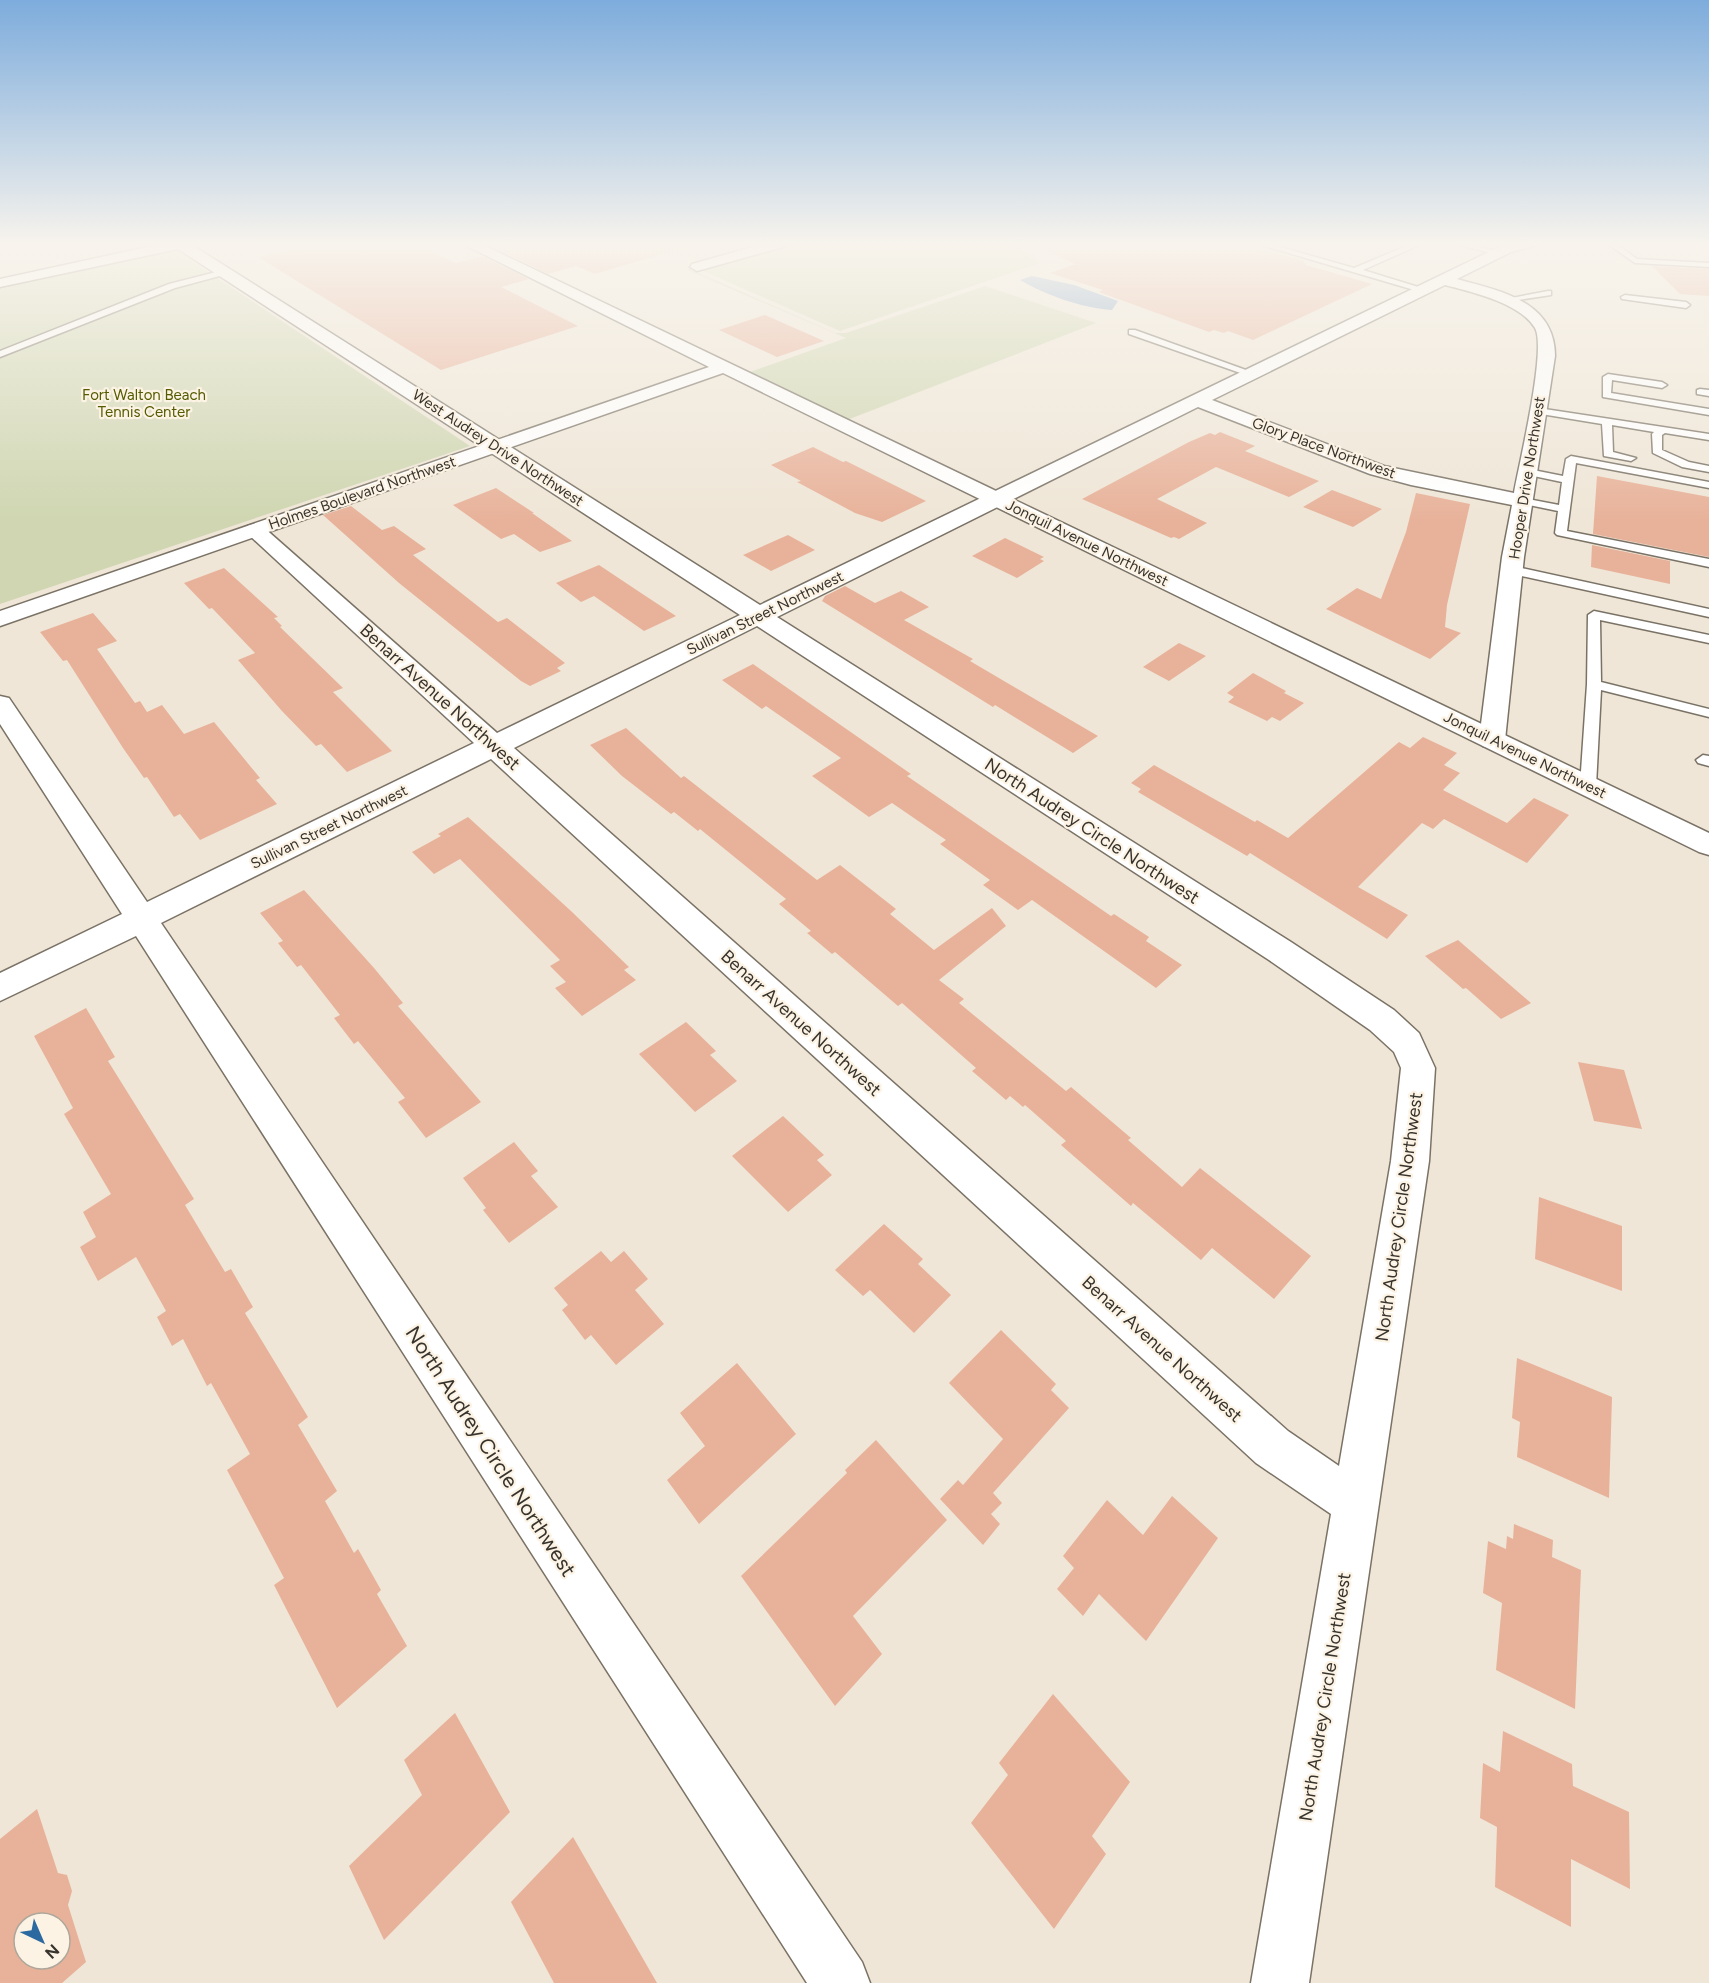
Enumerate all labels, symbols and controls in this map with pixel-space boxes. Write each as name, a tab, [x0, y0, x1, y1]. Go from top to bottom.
park label: Fort Walton Beach Tennis Center	[82, 386, 206, 421]
street label: West Audrey Drive Northwest	[409, 386, 587, 510]
street label: Hooper Drive Northwest	[1505, 395, 1549, 561]
street label: Glory Place Northwest	[1250, 414, 1399, 482]
street label: Holmes Boulevard Northwest	[266, 452, 458, 534]
street label: Jonquil Avenue Northwest	[1003, 496, 1171, 590]
street label: Sullivan Street Northwest	[684, 567, 847, 659]
street label: Benarr Avenue Northwest	[355, 619, 525, 775]
street label: Jonquil Avenue Northwest	[1441, 708, 1609, 802]
street label: North Audrey Circle Northwest	[981, 753, 1204, 909]
street label: Sullivan Street Northwest	[248, 781, 411, 873]
street label: Benarr Avenue Northwest	[716, 945, 886, 1101]
street label: North Audrey Circle Northwest	[1371, 1091, 1427, 1343]
street label: Benarr Avenue Northwest	[1077, 1271, 1247, 1427]
street label: North Audrey Circle Northwest	[401, 1321, 581, 1581]
street label: North Audrey Circle Northwest	[1294, 1571, 1356, 1823]
north arrow	[12, 1911, 72, 1971]
text: N	[41, 1940, 63, 1963]

